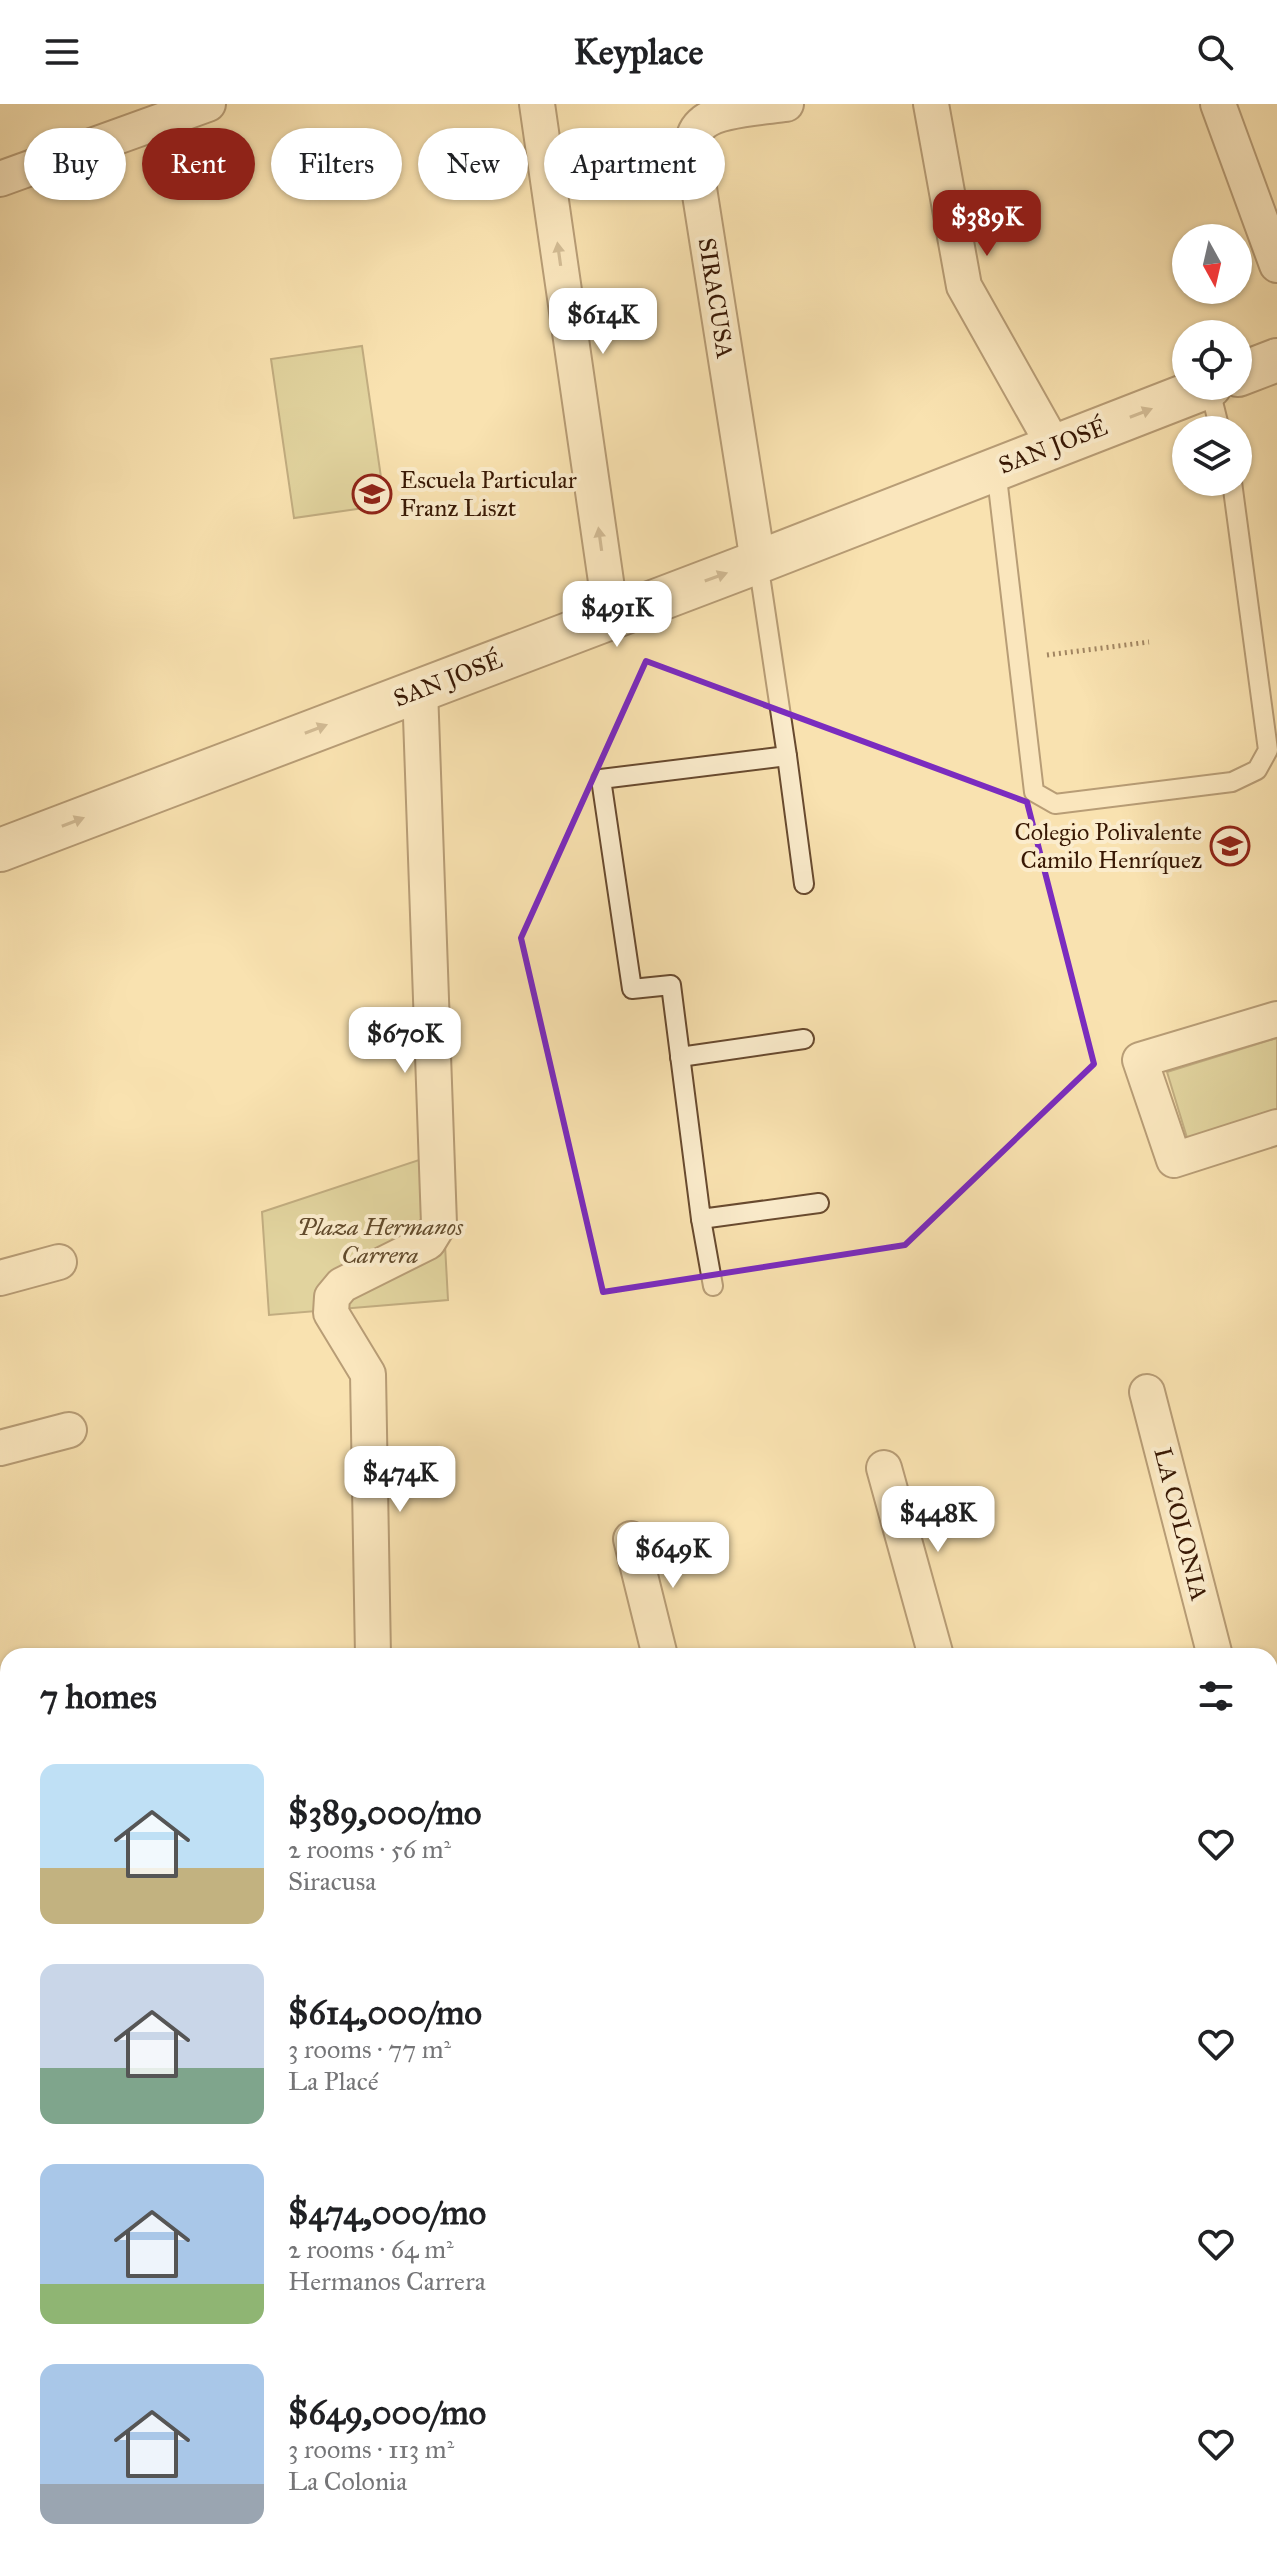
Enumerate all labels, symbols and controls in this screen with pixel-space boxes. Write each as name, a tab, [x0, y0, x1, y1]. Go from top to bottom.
icon: menu	[40, 30, 84, 74]
text: Keyplace	[574, 30, 703, 74]
icon: search	[1193, 30, 1237, 74]
chip: Buy	[24, 128, 126, 200]
chip: Rent	[142, 128, 255, 200]
chip: Filters	[271, 128, 402, 200]
chip: New	[418, 128, 528, 200]
chip: Apartment	[544, 128, 725, 200]
pin: $389K	[931, 190, 1043, 258]
text: $389K	[951, 200, 1023, 232]
north arrow	[1172, 224, 1252, 304]
map controls	[1172, 224, 1252, 496]
street label: SIRACUSA	[692, 236, 740, 360]
one-way arrow	[552, 241, 565, 266]
pin: $614K	[547, 288, 659, 356]
text: $614K	[567, 298, 639, 330]
button: locate	[1172, 320, 1252, 400]
one-way arrow	[1129, 406, 1153, 419]
street label: SAN JOSÉ	[994, 412, 1112, 480]
button: layers	[1172, 416, 1252, 496]
place label: Escuela Particular Franz Liszt	[400, 465, 577, 523]
school or university icon: Escuela Particular Franz Liszt	[351, 473, 393, 515]
one-way arrow	[593, 526, 606, 551]
one-way arrow	[704, 571, 728, 583]
pin: $491K	[561, 581, 673, 649]
text: $491K	[581, 591, 653, 623]
street label: SAN JOSÉ	[389, 645, 507, 713]
one-way arrow	[304, 722, 328, 735]
one-way arrow	[61, 815, 85, 828]
place label: Colegio Polivalente Camilo Henríquez	[1014, 817, 1202, 875]
school or university icon: Colegio Polivalente Camilo Henríquez	[1209, 825, 1251, 867]
pin: $670K	[349, 1007, 461, 1075]
text: $670K	[367, 1017, 443, 1049]
park label: Plaza Hermanos Carrera	[297, 1212, 464, 1270]
street label: LA COLONIA	[1147, 1444, 1215, 1604]
pin: $474K	[344, 1446, 456, 1514]
text: $474K	[362, 1456, 438, 1488]
pin: $448K	[882, 1486, 994, 1554]
text: $448K	[900, 1496, 976, 1528]
pin: $649K	[617, 1522, 729, 1590]
text: $649K	[635, 1532, 711, 1564]
icon: filters	[1194, 1674, 1238, 1718]
text: 7 homes	[40, 1676, 157, 1717]
text: $389,000/mo	[288, 1792, 481, 1833]
icon: home	[104, 1796, 200, 1892]
icon: heart	[1194, 1822, 1238, 1866]
text: 2 rooms · 56 m²	[288, 1833, 451, 1865]
text: Siracusa	[288, 1865, 376, 1897]
text: $614,000/mo	[288, 1992, 482, 2033]
icon: home	[104, 1996, 200, 2092]
icon: heart	[1194, 2022, 1238, 2066]
text: 3 rooms · 77 m²	[288, 2033, 451, 2065]
text: La Placé	[288, 2065, 378, 2097]
text: $474,000/mo	[288, 2192, 486, 2233]
icon: home	[104, 2196, 200, 2292]
icon: heart	[1194, 2222, 1238, 2266]
text: 2 rooms · 64 m²	[288, 2233, 454, 2265]
text: Hermanos Carrera	[288, 2265, 486, 2297]
text: $649,000/mo	[288, 2392, 486, 2433]
icon: home	[104, 2396, 200, 2492]
icon: heart	[1194, 2422, 1238, 2466]
text: 3 rooms · 113 m²	[288, 2433, 454, 2465]
text: La Colonia	[288, 2465, 407, 2497]

